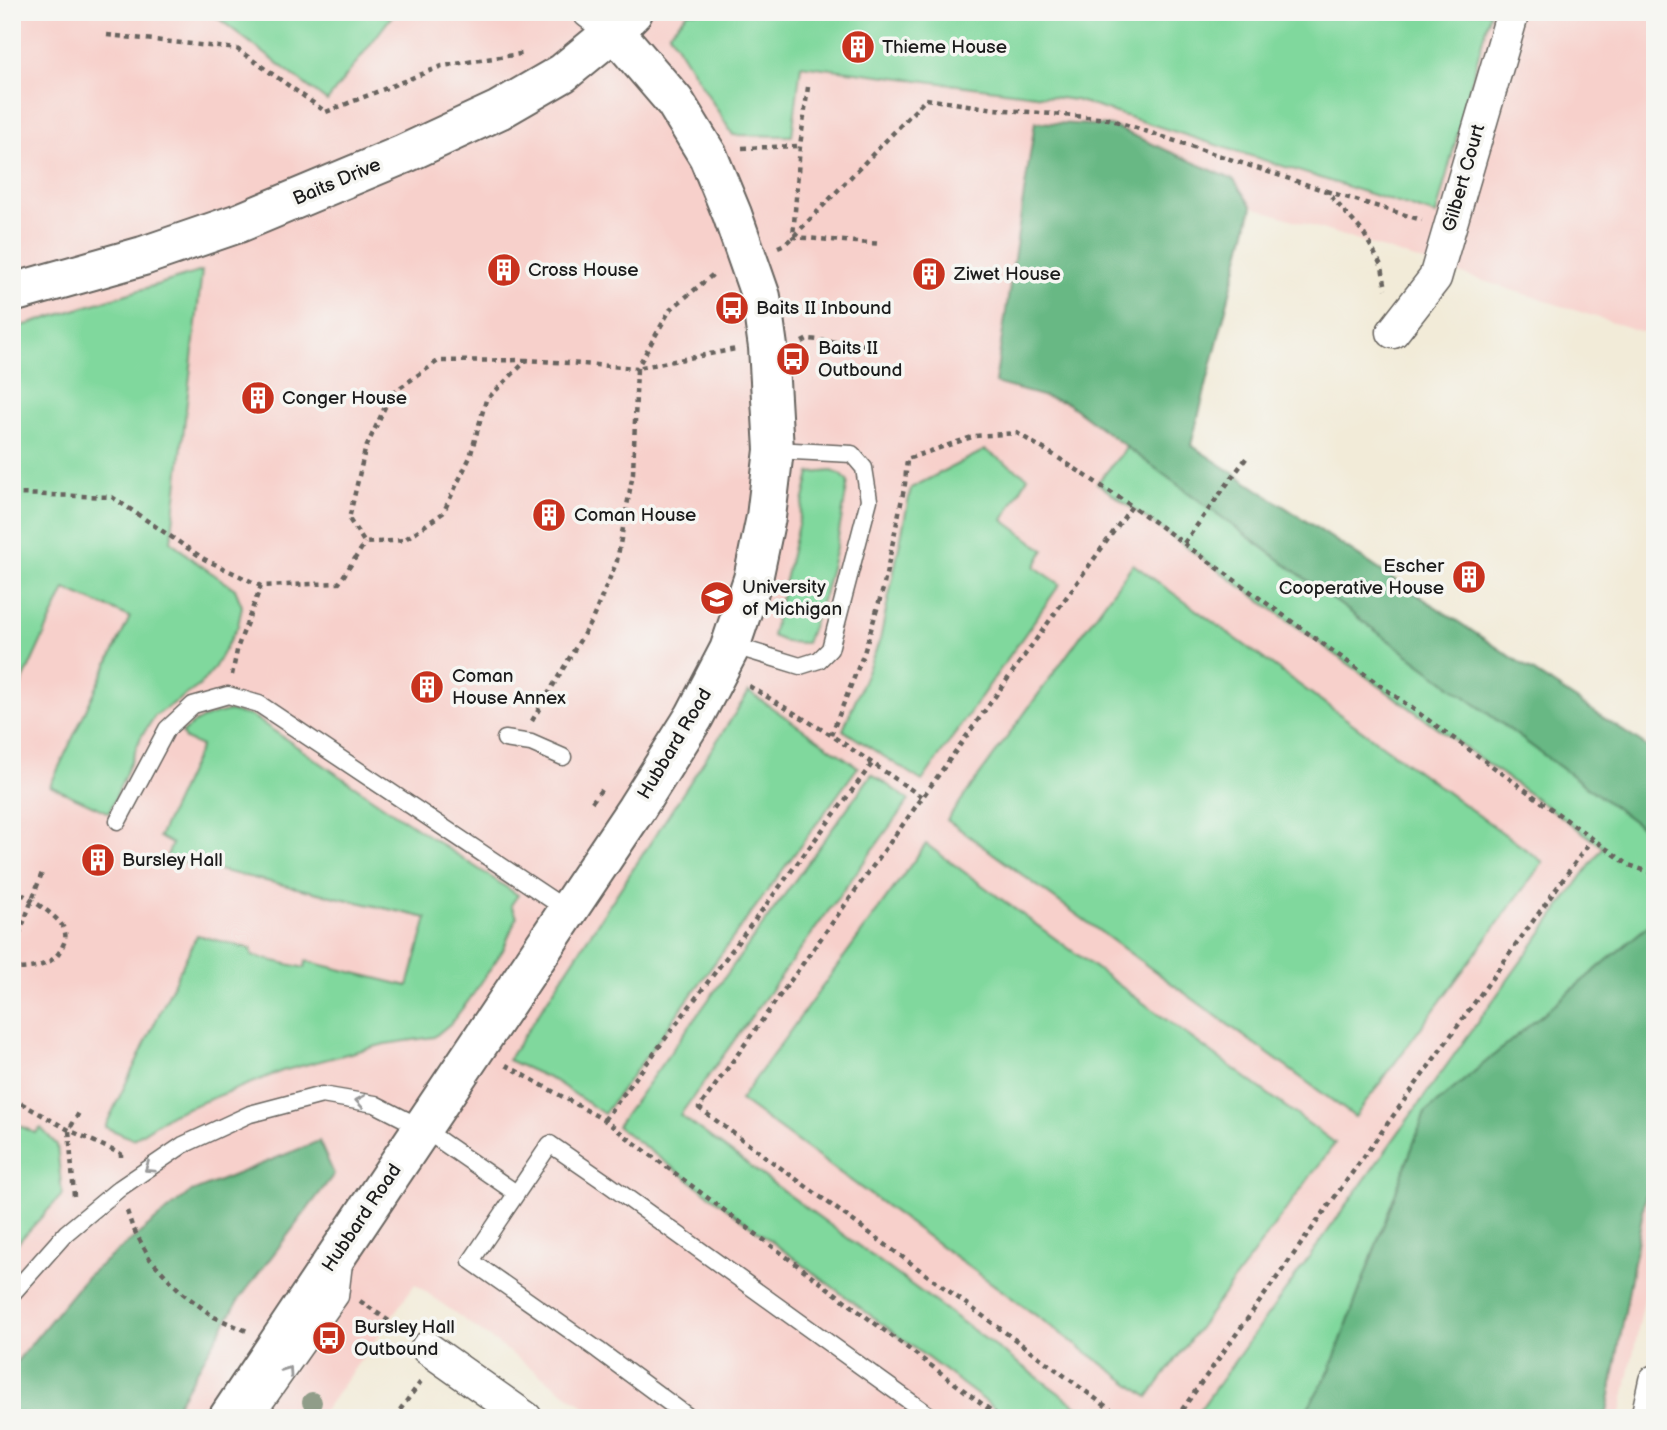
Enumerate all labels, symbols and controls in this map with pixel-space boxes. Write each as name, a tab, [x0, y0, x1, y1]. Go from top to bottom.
building icon: Thieme House	[839, 28, 877, 66]
place label: Thieme House	[882, 36, 1007, 59]
street label: Gilbert Court	[1438, 122, 1490, 234]
street label: Baits Drive	[290, 153, 384, 211]
building icon: Cross House	[485, 251, 523, 289]
building icon: Ziwet House	[910, 255, 948, 293]
place label: Cross House	[528, 259, 638, 282]
place label: Ziwet House	[953, 263, 1061, 286]
bus stop icon: Baits II Inbound	[713, 289, 751, 327]
place label: Baits II Inbound	[756, 297, 892, 320]
place label: Baits II Outbound	[818, 337, 902, 382]
bus stop icon: Baits II Outbound	[774, 340, 812, 378]
building icon: Conger House	[239, 379, 277, 417]
place label: Conger House	[282, 387, 407, 410]
building icon: Coman House	[530, 496, 568, 534]
place label: Coman House	[574, 504, 696, 527]
place label: Escher Cooperative House	[1279, 555, 1445, 600]
building icon: Escher Cooperative House	[1450, 558, 1488, 596]
place label: University of Michigan	[742, 576, 842, 621]
school or university icon: University of Michigan	[698, 579, 736, 617]
place label: Coman House Annex	[452, 665, 566, 710]
building icon: Coman House Annex	[408, 668, 446, 706]
street label: Hubbard Road	[633, 684, 717, 804]
building icon: Bursley Hall	[79, 841, 117, 879]
place label: Bursley Hall	[122, 849, 223, 872]
one-way arrow	[354, 1095, 366, 1110]
one-way arrow	[144, 1160, 157, 1172]
street label: Hubbard Road	[317, 1160, 407, 1276]
place label: Bursley Hall Outbound	[354, 1316, 455, 1361]
bus stop icon: Bursley Hall Outbound	[310, 1319, 348, 1357]
one-way arrow	[280, 1366, 292, 1379]

